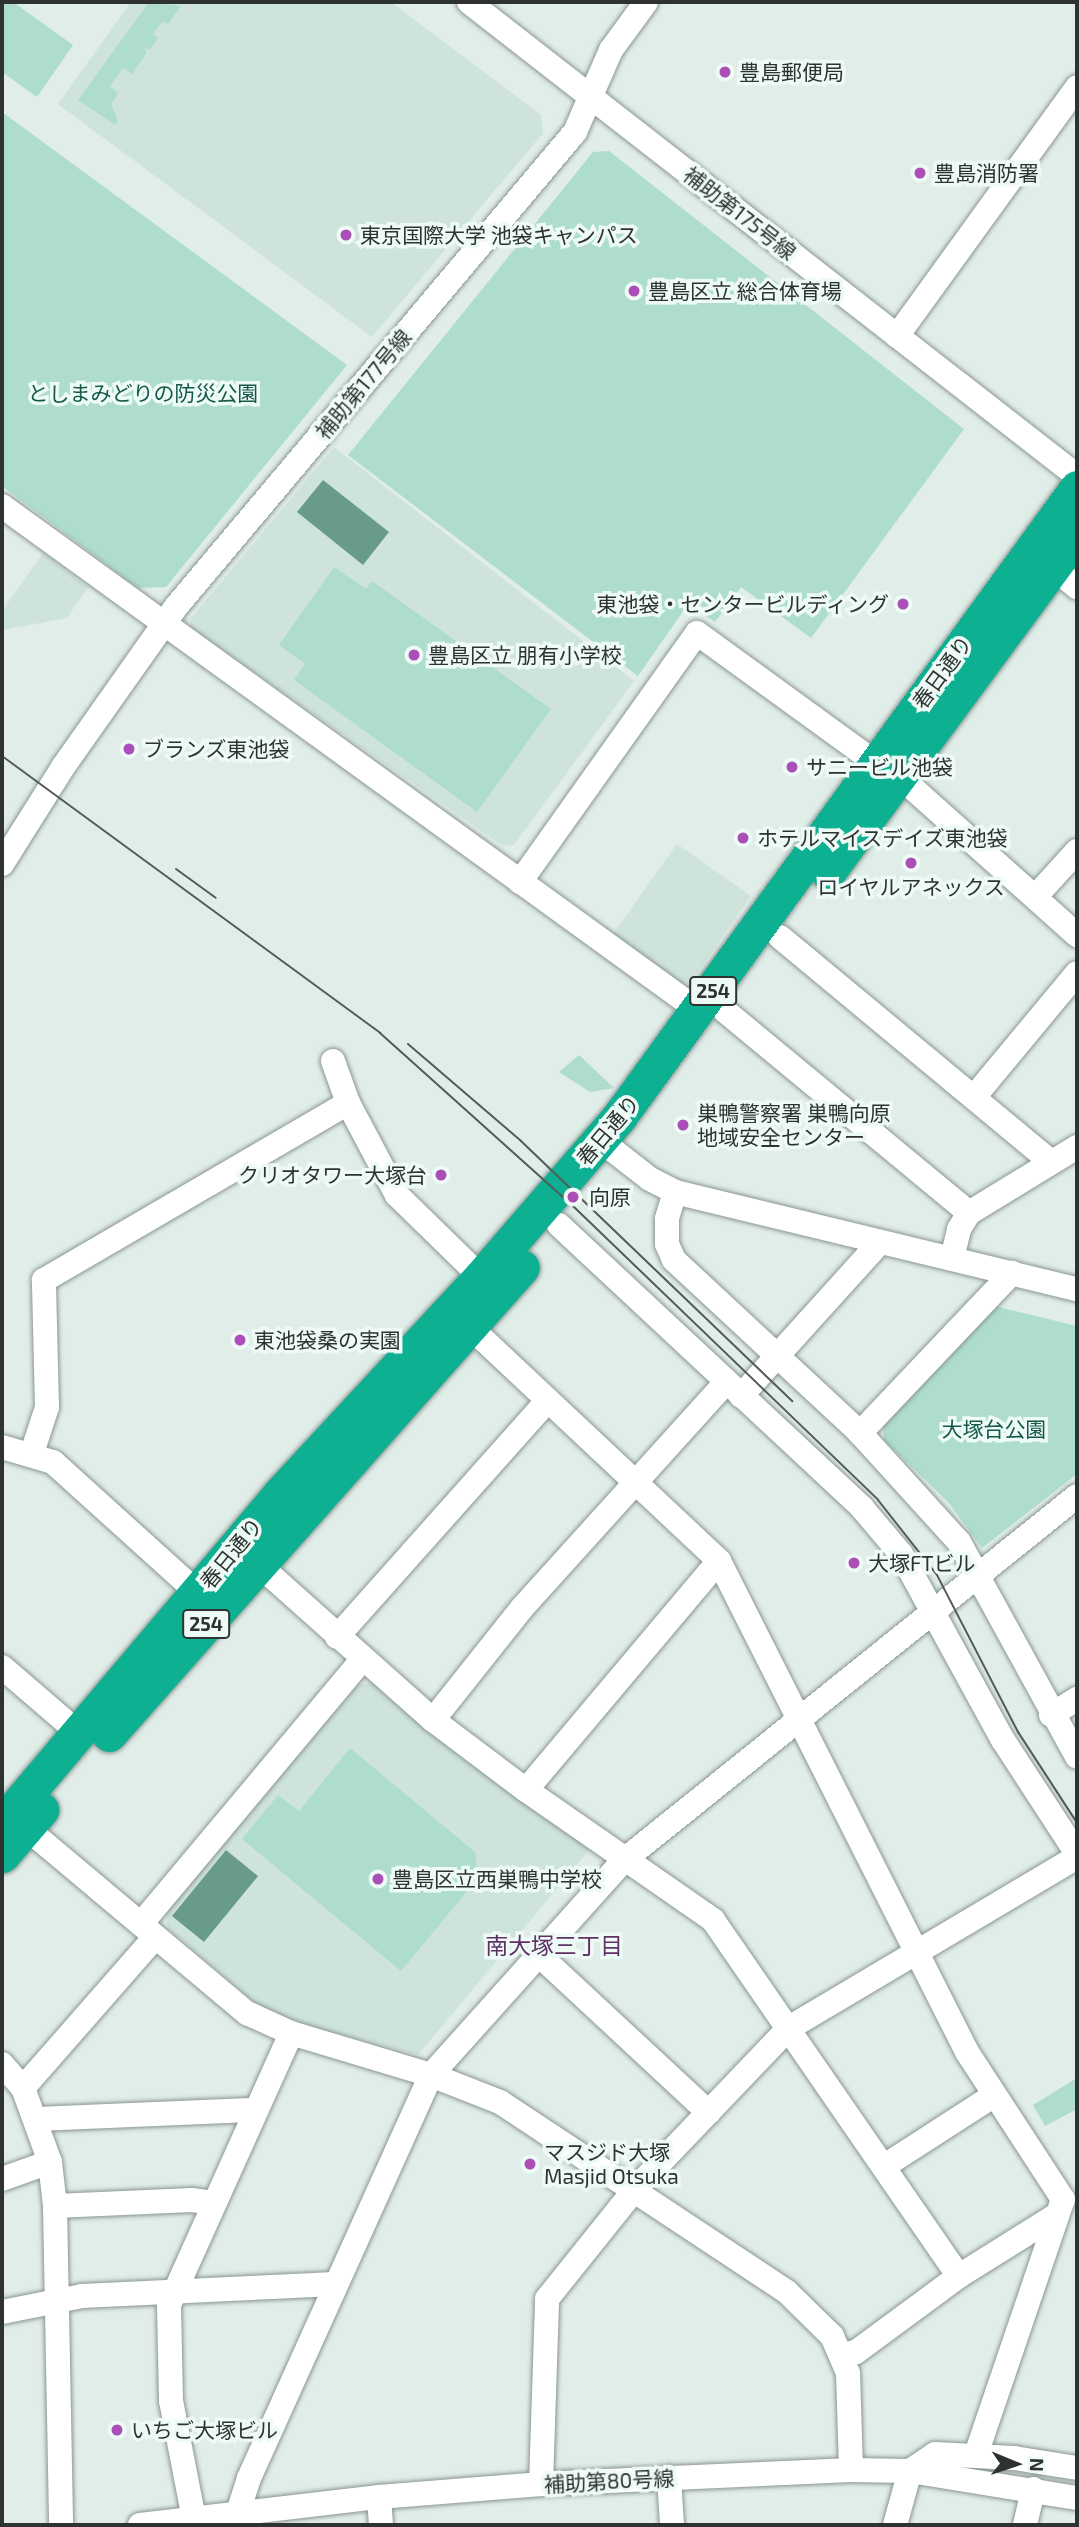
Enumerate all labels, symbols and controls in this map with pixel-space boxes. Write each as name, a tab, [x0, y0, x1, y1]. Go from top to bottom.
place label: 豊島郵便局	[739, 59, 844, 85]
marker: 豊島郵便局	[717, 64, 733, 80]
place label: 豊島消防署	[934, 160, 1039, 186]
street label: 補助第175号線	[679, 161, 801, 265]
marker: 豊島消防署	[912, 165, 928, 181]
place label: 東京国際大学 池袋キャンパス	[360, 222, 638, 248]
marker: 東京国際大学 池袋キャンパス	[338, 227, 354, 243]
place label: 豊島区立 総合体育場	[648, 278, 842, 304]
marker: 豊島区立 総合体育場	[626, 283, 642, 299]
street label: 補助第177号線	[310, 324, 416, 444]
park label: としまみどりの防災公園	[28, 380, 258, 406]
place label: 東池袋・センタービルディング	[595, 591, 889, 617]
marker: 東池袋・センタービルディング	[895, 596, 911, 612]
street label: 春日通り	[907, 631, 977, 713]
place label: 豊島区立 朋有小学校	[428, 642, 622, 668]
marker: 豊島区立 朋有小学校	[406, 647, 422, 663]
place label: ブランズ東池袋	[143, 736, 290, 762]
marker: ブランズ東池袋	[121, 741, 137, 757]
place label: サニービル池袋	[806, 754, 953, 780]
marker: サニービル池袋	[784, 759, 800, 775]
place label: ホテルマイスデイズ東池袋	[757, 825, 1009, 851]
marker: ホテルマイスデイズ東池袋	[735, 830, 751, 846]
marker: ロイヤルアネックス	[903, 855, 919, 871]
place label: ロイヤルアネックス	[817, 874, 1005, 900]
road number: 254	[688, 976, 738, 1007]
street label: 春日通り	[571, 1090, 645, 1170]
place label: 巣鴨警察署 巣鴨向原 地域安全センター	[697, 1100, 891, 1150]
marker: 巣鴨警察署 巣鴨向原 地域安全センター	[675, 1117, 691, 1133]
place label: クリオタワー大塚台	[238, 1162, 427, 1188]
marker: クリオタワー大塚台	[433, 1167, 449, 1183]
place label: 向原	[589, 1184, 631, 1210]
marker: 向原	[563, 1187, 583, 1207]
place label: 東池袋桑の実園	[254, 1327, 401, 1353]
marker: 東池袋桑の実園	[232, 1332, 248, 1348]
park label: 大塚台公園	[942, 1416, 1046, 1442]
street label: 春日通り	[195, 1512, 267, 1594]
place label: 大塚FTビル	[868, 1550, 976, 1576]
marker: 大塚FTビル	[846, 1555, 862, 1571]
road number: 254	[182, 1608, 230, 1640]
place label: 豊島区立西巣鴨中学校	[392, 1866, 602, 1892]
marker: 豊島区立西巣鴨中学校	[370, 1871, 386, 1887]
district label: 南大塚三丁目	[485, 1931, 623, 1959]
place label: マスジド大塚 Masjid Otsuka	[544, 2139, 679, 2189]
marker: マスジド大塚 Masjid Otsuka	[522, 2156, 538, 2172]
place label: いちご大塚ビル	[131, 2417, 278, 2443]
marker: いちご大塚ビル	[109, 2422, 125, 2438]
north arrow	[981, 2429, 1051, 2499]
text: N	[1026, 2457, 1049, 2472]
street label: 補助第80号線	[543, 2465, 675, 2497]

